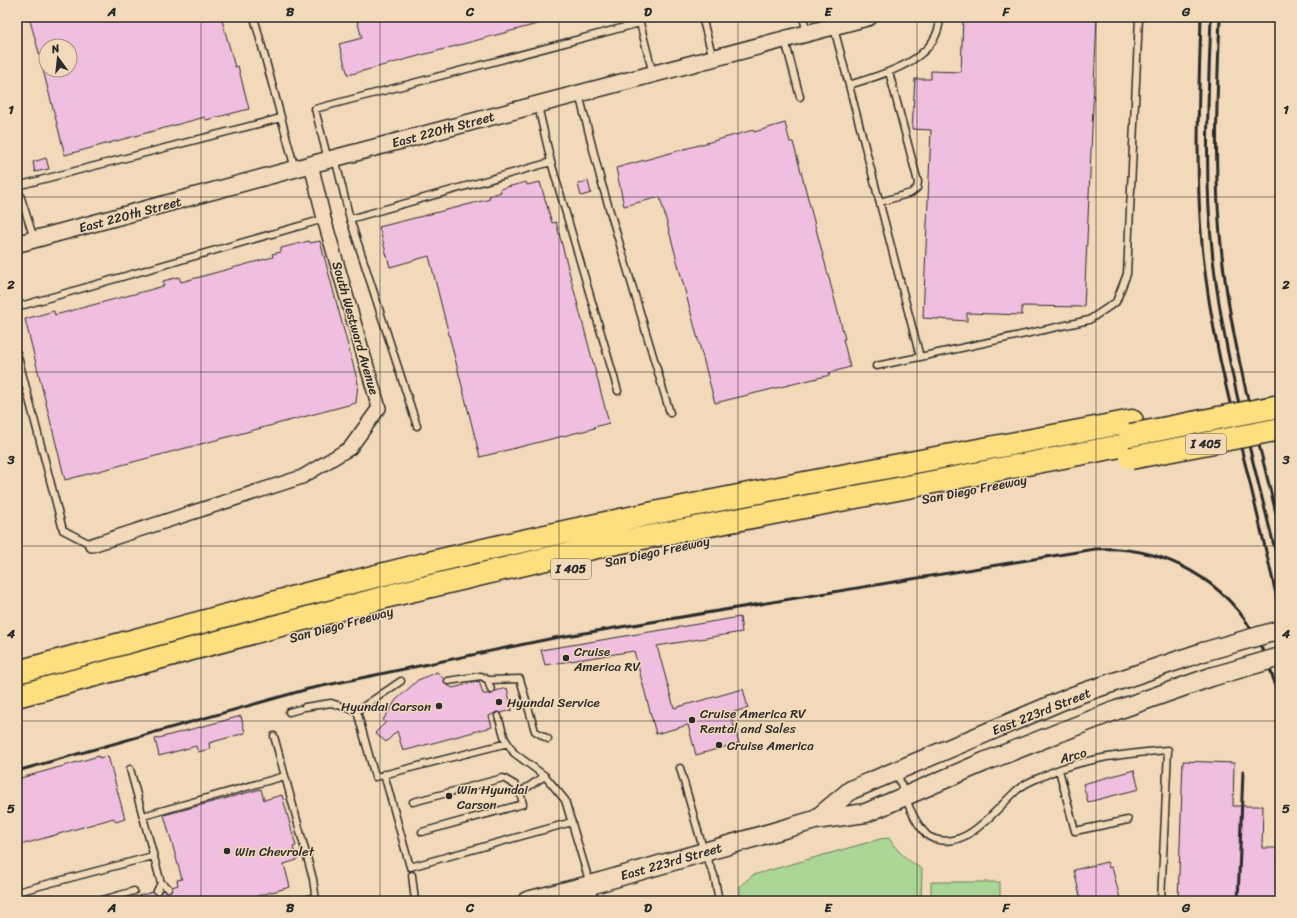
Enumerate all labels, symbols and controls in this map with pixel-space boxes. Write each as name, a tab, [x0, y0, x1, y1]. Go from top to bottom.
text: A	[107, 0, 116, 23]
text: B	[286, 0, 295, 23]
text: C	[465, 0, 475, 23]
text: D	[644, 0, 652, 23]
text: E	[824, 0, 833, 23]
text: F	[1001, 0, 1010, 23]
text: G	[1181, 0, 1191, 23]
north arrow	[38, 38, 78, 78]
text: N	[48, 39, 62, 59]
text: 1	[8, 98, 14, 121]
text: 1	[1283, 98, 1289, 121]
street label: East 220th Street	[389, 105, 497, 154]
street label: East 220th Street	[76, 190, 184, 239]
street label: South Westward Avenue	[325, 259, 386, 398]
text: 2	[6, 273, 15, 296]
text: 2	[1281, 273, 1290, 296]
road number: I 405	[1186, 434, 1226, 454]
text: 3	[6, 448, 15, 471]
text: 3	[1281, 448, 1290, 471]
street label: San Diego Freeway	[919, 468, 1029, 511]
street label: San Diego Freeway	[602, 529, 712, 574]
road number: I 405	[551, 559, 591, 579]
street label: San Diego Freeway	[287, 599, 396, 649]
text: 4	[6, 622, 16, 645]
text: 4	[1281, 622, 1291, 645]
place label: Cruise America RV	[573, 640, 641, 678]
marker: Cruise America RV	[561, 653, 571, 663]
street label: East 223rd Street	[988, 681, 1094, 742]
place label: Hyundai Service	[507, 691, 600, 714]
place label: Hyundai Carson	[341, 695, 431, 718]
marker: Hyundai Service	[494, 697, 504, 707]
marker: Hyundai Carson	[434, 701, 444, 711]
place label: Cruise America RV Rental and Sales	[700, 702, 807, 740]
marker: Cruise America RV Rental and Sales	[687, 715, 697, 725]
place label: Cruise America	[727, 734, 814, 757]
marker: Cruise America	[714, 740, 724, 750]
street label: Arco	[1056, 741, 1090, 770]
place label: Win Hyundai Carson	[457, 778, 528, 816]
marker: Win Hyundai Carson	[444, 791, 454, 801]
text: 5	[7, 797, 15, 820]
text: 5	[1282, 797, 1290, 820]
street label: East 223rd Street	[618, 836, 725, 887]
place label: Win Chevrolet	[235, 840, 315, 863]
marker: Win Chevrolet	[222, 846, 232, 856]
text: A	[107, 896, 116, 918]
text: B	[286, 896, 295, 918]
text: C	[465, 896, 475, 918]
text: D	[644, 896, 652, 918]
text: E	[824, 896, 833, 918]
text: F	[1001, 896, 1010, 918]
text: G	[1181, 896, 1191, 918]

